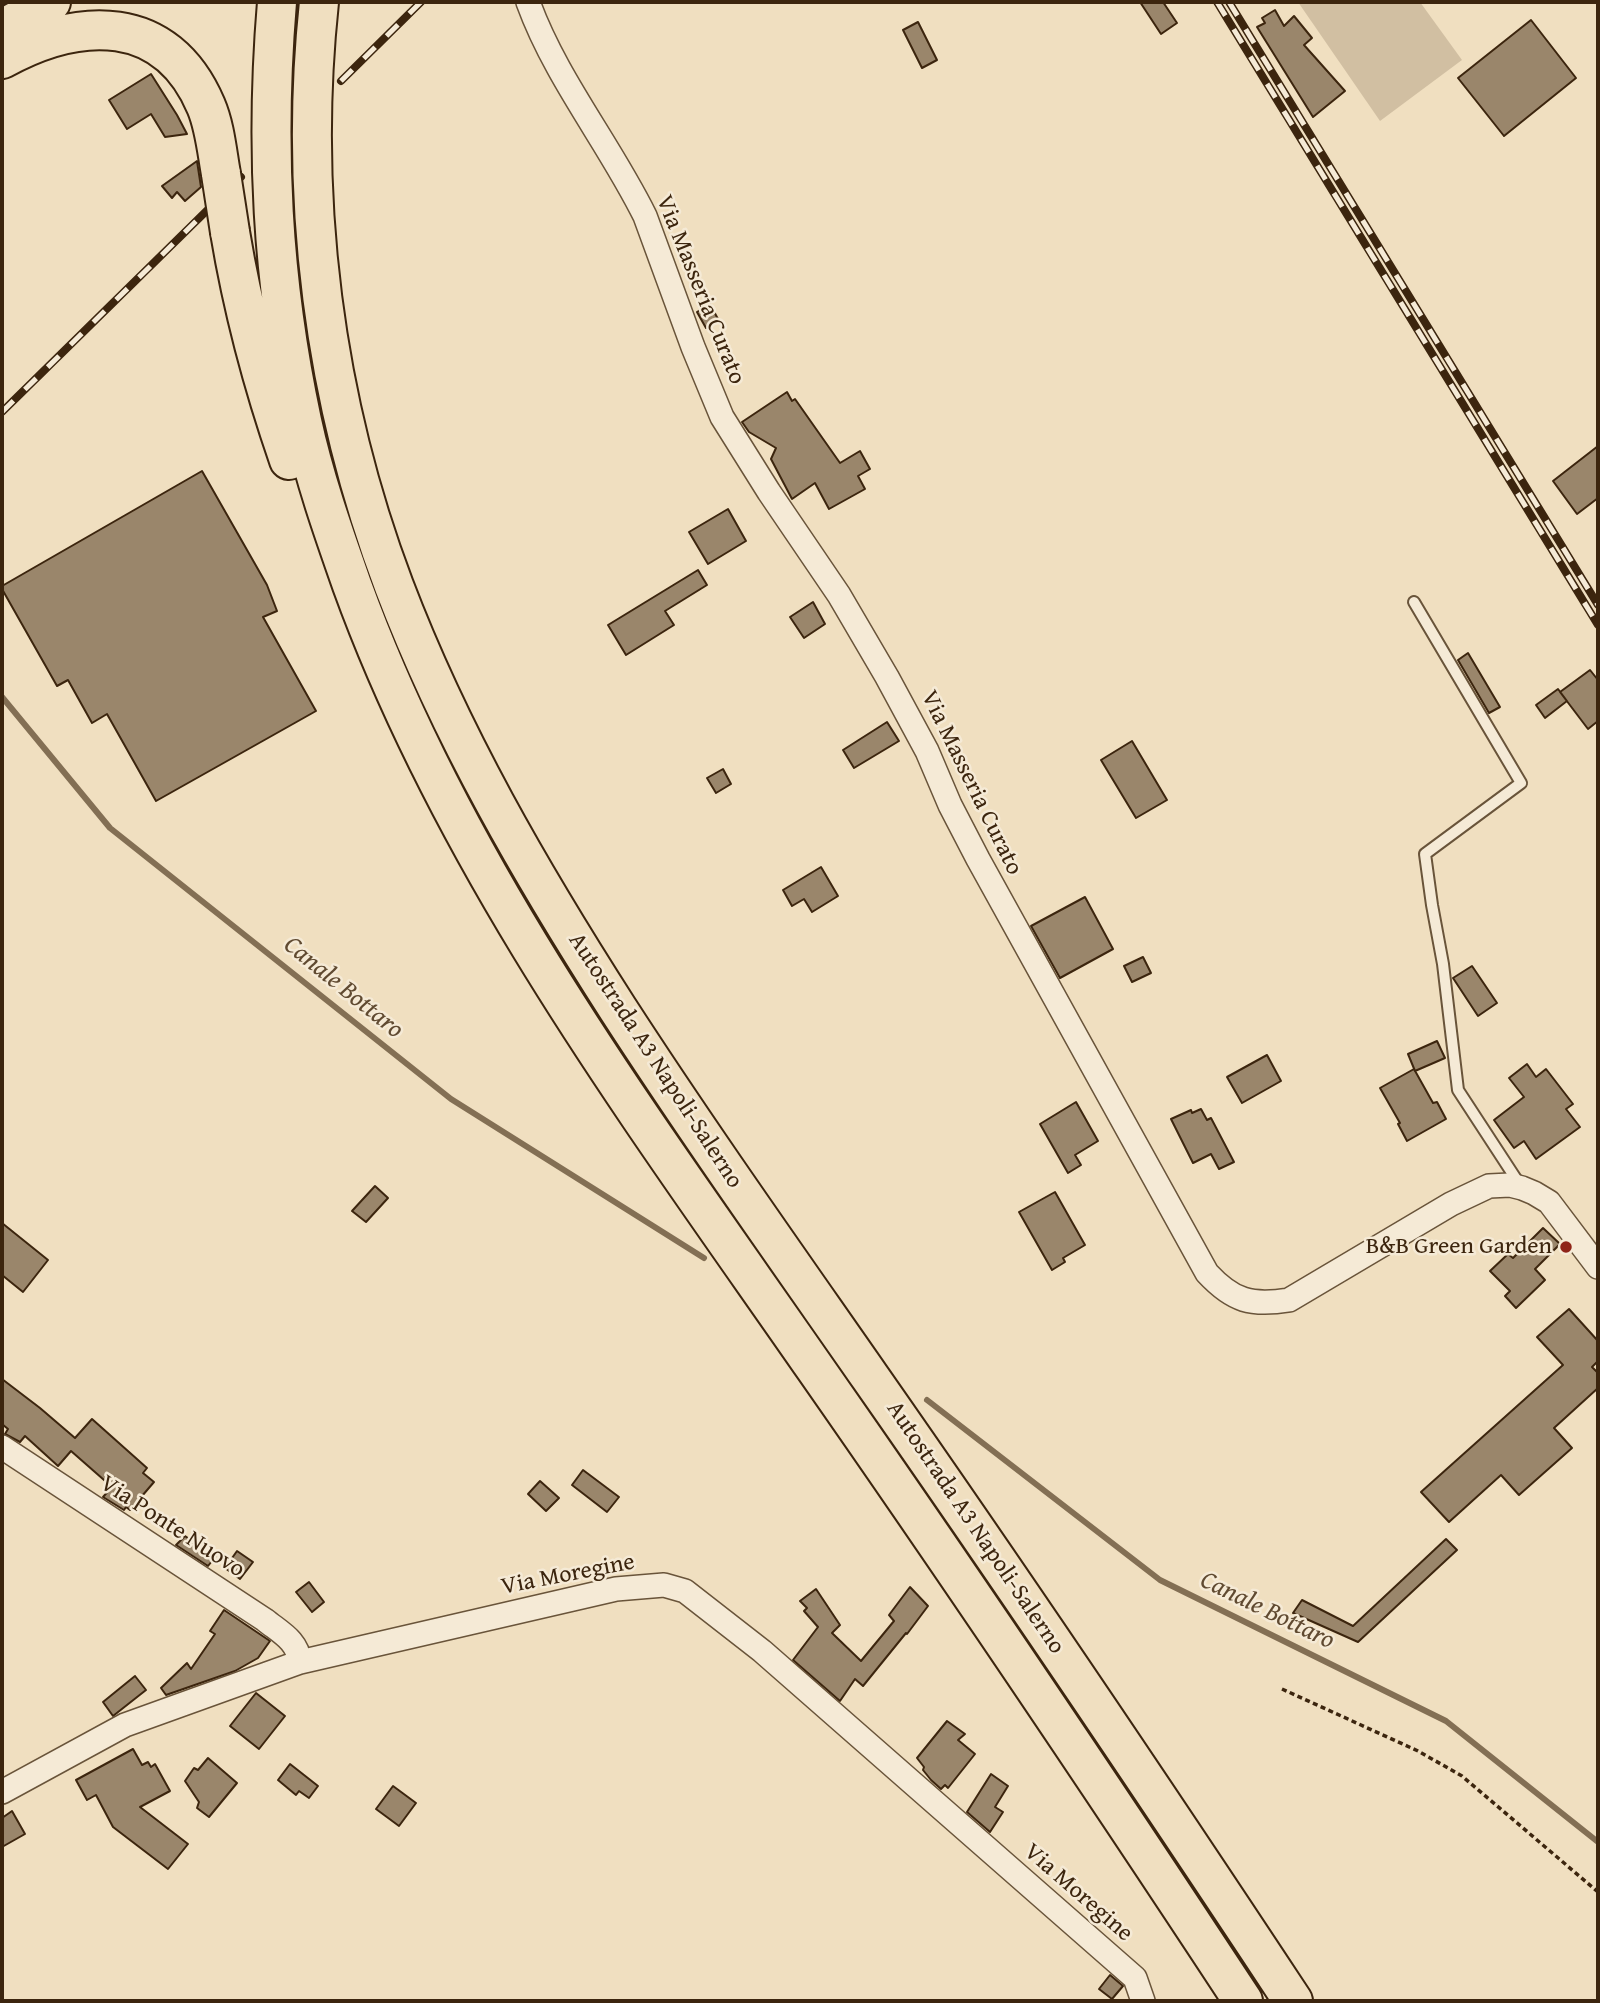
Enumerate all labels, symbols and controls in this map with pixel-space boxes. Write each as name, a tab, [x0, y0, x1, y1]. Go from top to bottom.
street label: Via Masseria Curato	[649, 191, 751, 389]
street label: Via Masseria Curato	[914, 686, 1028, 880]
street label: Autostrada A3 Napoli-Salerno	[562, 928, 748, 1194]
water label: Canale Bottaro	[277, 930, 409, 1046]
place label: B&B Green Garden	[1366, 1233, 1552, 1261]
marker: B&B Green Garden	[1558, 1239, 1574, 1255]
street label: Autostrada A3 Napoli-Salerno	[880, 1396, 1070, 1660]
street label: Via Ponte Nuovo	[94, 1469, 250, 1585]
street label: Via Moregine	[499, 1548, 637, 1602]
water label: Canale Bottaro	[1195, 1565, 1339, 1657]
street label: Via Moregine	[1018, 1838, 1138, 1948]

